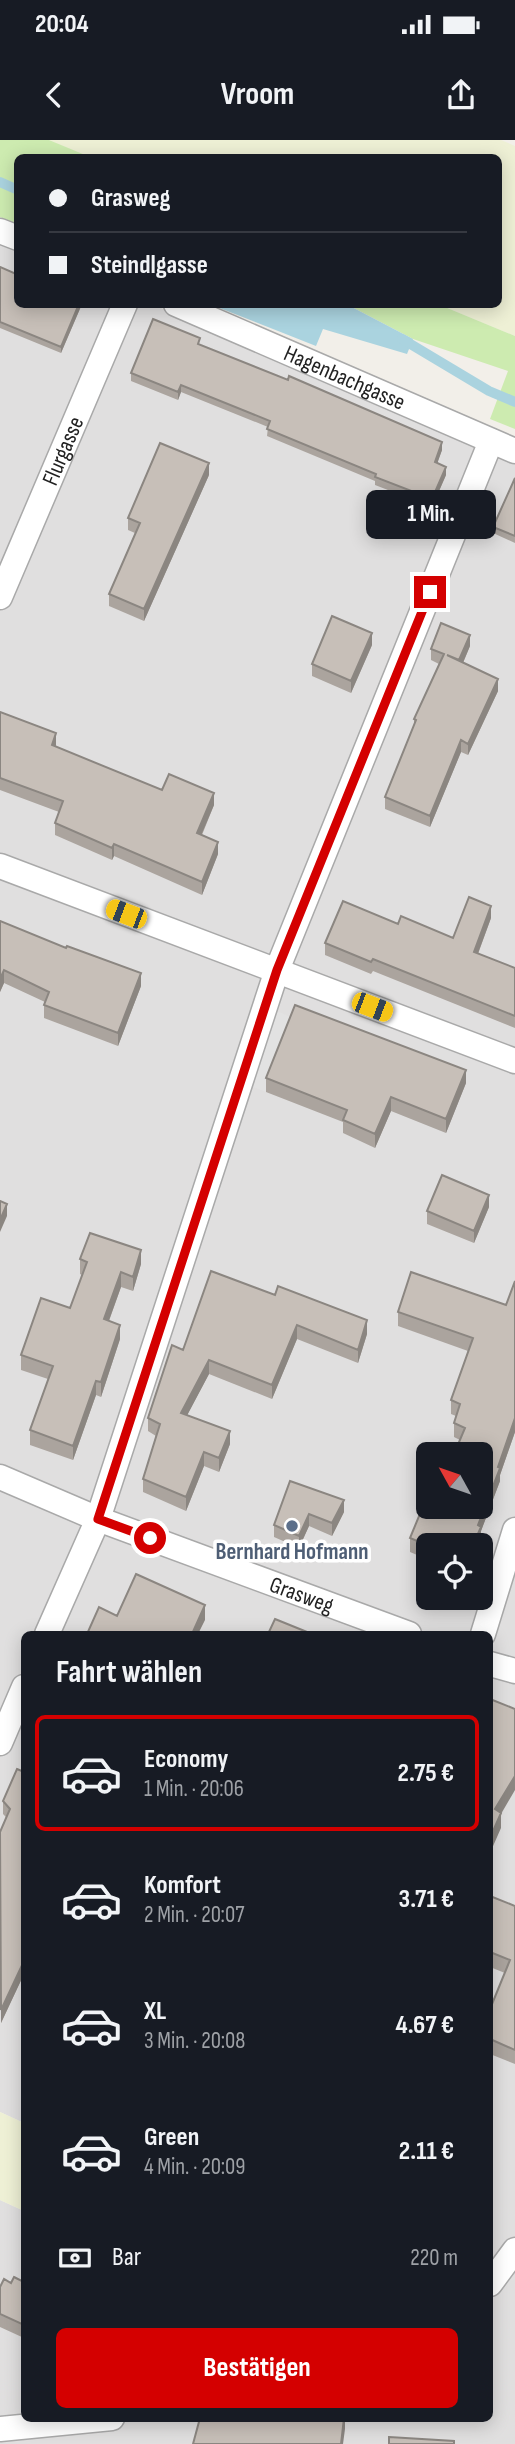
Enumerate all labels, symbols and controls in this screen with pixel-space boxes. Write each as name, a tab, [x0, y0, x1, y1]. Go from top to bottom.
text: 20:04	[35, 9, 89, 40]
text: Vroom	[221, 75, 294, 114]
icon: back	[35, 76, 73, 114]
icon: share	[442, 76, 480, 114]
text: Grasweg	[91, 183, 171, 214]
text: Steindlgasse	[91, 250, 208, 281]
street label: Hagenbachgasse	[279, 340, 409, 417]
street label: Flurgasse	[36, 413, 90, 490]
callout: 1 Min.	[365, 490, 495, 540]
text: 1 Min.	[407, 500, 455, 528]
route end	[414, 576, 446, 608]
car	[103, 897, 150, 931]
car	[349, 990, 396, 1024]
north arrow	[416, 1442, 494, 1519]
map controls	[416, 1442, 493, 1610]
marker: Bernhard Hofmann	[284, 1518, 300, 1534]
route start	[134, 1522, 166, 1554]
button: locate	[416, 1533, 493, 1610]
place label: Bernhard Hofmann	[216, 1538, 368, 1566]
street label: Grasweg	[266, 1571, 337, 1620]
text: Fahrt wählen	[56, 1653, 202, 1692]
icon: car	[60, 1742, 123, 1805]
text: Economy	[144, 1744, 228, 1775]
text: 2.75 €	[398, 1758, 454, 1789]
text: 1 Min. · 20:06	[144, 1775, 244, 1803]
icon: car	[60, 1868, 123, 1931]
text: Komfort	[144, 1870, 221, 1901]
text: 3.71 €	[399, 1884, 454, 1915]
text: 2 Min. · 20:07	[144, 1901, 244, 1929]
icon: car	[60, 1994, 123, 2057]
text: XL	[144, 1996, 166, 2027]
text: 4.67 €	[396, 2010, 454, 2041]
text: 3 Min. · 20:08	[144, 2027, 245, 2055]
icon: car	[60, 2120, 123, 2183]
text: Green	[144, 2122, 199, 2153]
text: 2.11 €	[399, 2136, 454, 2167]
text: 4 Min. · 20:09	[144, 2153, 246, 2181]
icon: cash	[56, 2239, 94, 2277]
text: Bar	[112, 2242, 141, 2273]
text: 220 m	[410, 2244, 458, 2272]
button: Bestätigen	[56, 2328, 458, 2408]

